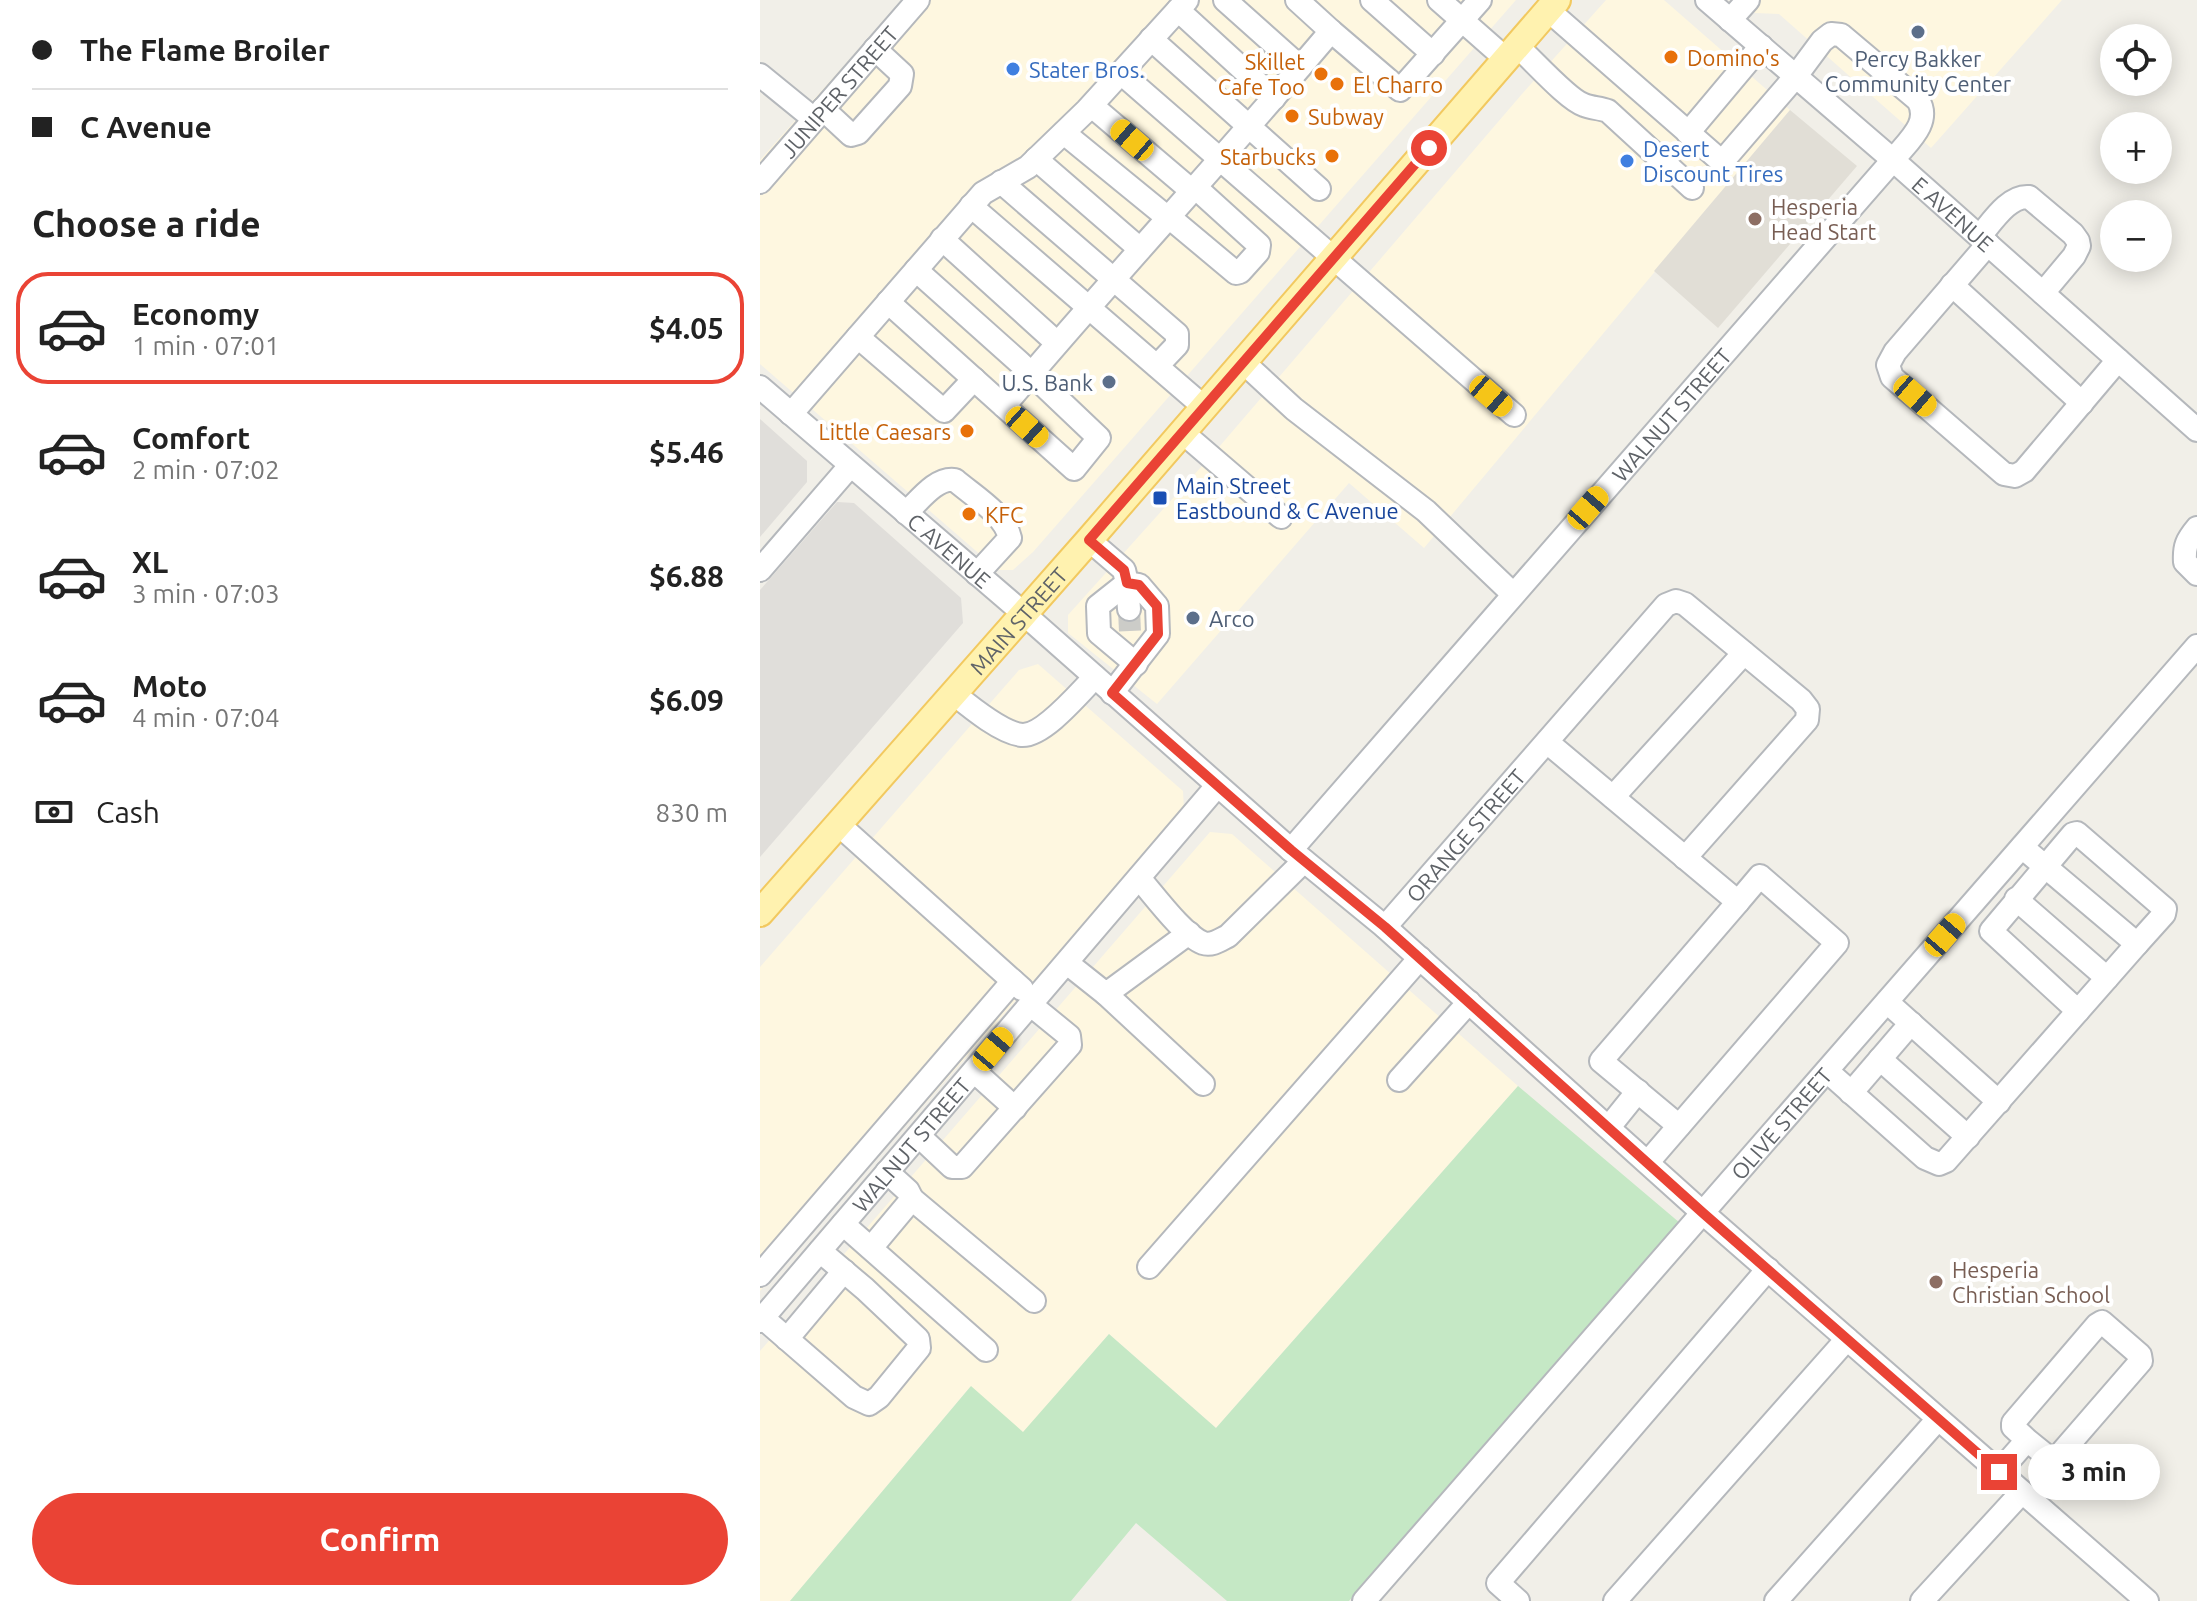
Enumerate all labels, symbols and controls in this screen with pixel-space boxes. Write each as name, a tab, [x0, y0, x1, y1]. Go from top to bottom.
street label: JUNIPER STREET	[775, 21, 902, 162]
marker: Percy Bakker Community Center	[1909, 23, 1927, 41]
map controls	[2100, 24, 2172, 272]
button: locate	[2100, 24, 2172, 96]
text: The Flame Broiler	[80, 33, 330, 67]
place label: Domino's	[1687, 45, 1780, 70]
place label: Percy Bakker Community Center	[1825, 46, 2012, 96]
marker: Domino's	[1662, 48, 1680, 66]
place label: Skillet Cafe Too	[1218, 49, 1305, 99]
place label: Stater Bros.	[1029, 57, 1145, 82]
marker: Stater Bros.	[1004, 60, 1022, 78]
marker: Skillet Cafe Too	[1312, 65, 1330, 83]
place label: El Charro	[1353, 72, 1443, 97]
marker: El Charro	[1328, 75, 1346, 93]
place label: Subway	[1308, 104, 1384, 129]
marker: Subway	[1283, 107, 1301, 125]
text: C Avenue	[80, 110, 212, 144]
button: +	[2100, 112, 2172, 184]
car	[1106, 115, 1158, 165]
route start	[1411, 130, 1447, 166]
place label: Desert Discount Tires	[1643, 136, 1783, 186]
place label: Starbucks	[1220, 144, 1316, 169]
marker: Starbucks	[1323, 147, 1341, 165]
marker: Desert Discount Tires	[1618, 152, 1636, 170]
street label: E AVENUE	[1908, 171, 1999, 256]
place label: Hesperia Head Start	[1771, 194, 1876, 244]
button: −	[2100, 200, 2172, 272]
text: Choose a ride	[32, 203, 261, 244]
marker: Hesperia Head Start	[1746, 210, 1764, 228]
icon: car	[36, 292, 108, 364]
text: Economy	[132, 297, 259, 331]
text: $4.05	[649, 311, 724, 345]
text: 1 min · 07:01	[132, 331, 280, 360]
street label: WALNUT STREET	[1606, 343, 1736, 486]
place label: U.S. Bank	[1001, 370, 1093, 395]
car	[1465, 371, 1517, 421]
car	[1889, 371, 1941, 421]
marker: U.S. Bank	[1100, 373, 1118, 391]
car	[1001, 402, 1053, 452]
icon: car	[36, 416, 108, 488]
place label: Little Caesars	[819, 419, 951, 444]
text: Comfort	[132, 421, 250, 455]
marker: Little Caesars	[958, 422, 976, 440]
text: $5.46	[649, 435, 724, 469]
text: 2 min · 07:02	[132, 455, 280, 484]
place label: Main Street Eastbound & C Avenue	[1176, 473, 1399, 523]
car	[1563, 482, 1613, 534]
marker: Main Street Eastbound & C Avenue	[1151, 489, 1169, 507]
place label: KFC	[985, 502, 1023, 527]
marker: KFC	[960, 505, 978, 523]
street label: C AVENUE	[903, 508, 996, 592]
icon: car	[36, 540, 108, 612]
text: XL	[132, 545, 168, 579]
text: $6.88	[649, 559, 724, 593]
street label: MAIN STREET	[964, 562, 1072, 679]
text: 3 min · 07:03	[132, 579, 280, 608]
place label: Arco	[1209, 606, 1255, 631]
marker: Arco	[1184, 609, 1202, 627]
icon: car	[36, 664, 108, 736]
text: Moto	[132, 669, 207, 703]
text: $6.09	[649, 683, 724, 717]
text: 4 min · 07:04	[132, 703, 280, 732]
street label: ORANGE STREET	[1401, 764, 1530, 907]
icon: cash	[32, 790, 76, 834]
text: Cash	[96, 795, 160, 829]
text: 830 m	[656, 798, 728, 827]
car	[1920, 909, 1970, 961]
car	[968, 1023, 1018, 1075]
street label: OLIVE STREET	[1725, 1062, 1836, 1184]
street label: WALNUT STREET	[847, 1073, 975, 1217]
place label: Hesperia Christian School	[1952, 1257, 2110, 1307]
marker: Hesperia Christian School	[1927, 1273, 1945, 1291]
callout: 3 min	[2027, 1444, 2159, 1500]
route end	[1981, 1454, 2017, 1490]
text: 3 min	[2061, 1457, 2127, 1486]
button: Confirm	[32, 1493, 728, 1585]

